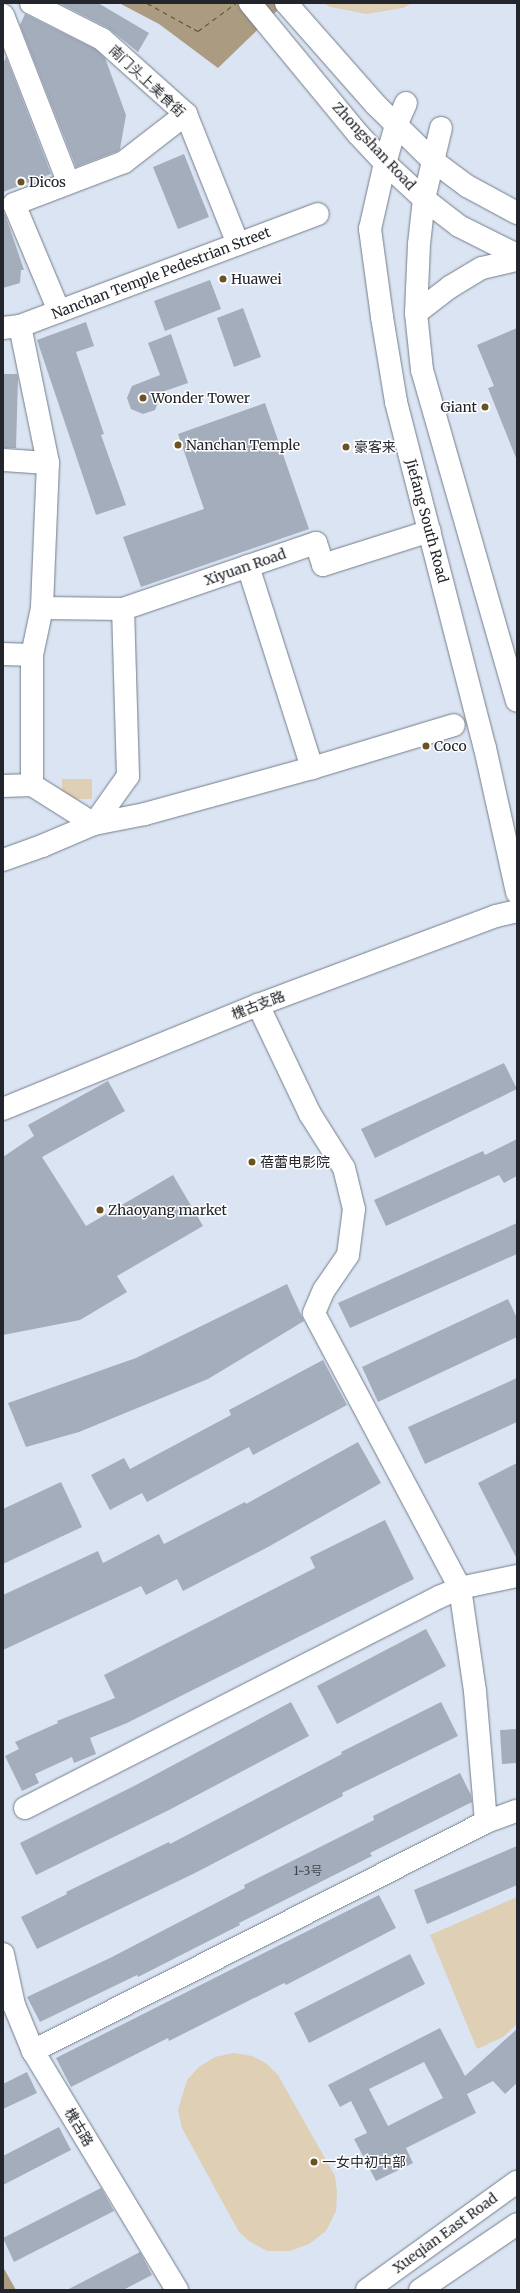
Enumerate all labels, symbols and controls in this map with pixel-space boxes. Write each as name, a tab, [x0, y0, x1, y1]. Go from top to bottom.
street label: 南门头上美食街	[105, 41, 189, 121]
street label: Zhongshan Road	[329, 99, 419, 193]
place label: Dicos	[29, 174, 66, 190]
marker: Dicos	[16, 177, 26, 187]
street label: Nanchan Temple Pedestrian Street	[49, 223, 273, 323]
place label: Huawei	[231, 271, 282, 287]
marker: Huawei	[218, 274, 228, 284]
place label: Wonder Tower	[151, 390, 250, 406]
marker: Wonder Tower	[138, 393, 148, 403]
place label: Giant	[440, 399, 477, 415]
marker: Giant	[480, 402, 490, 412]
place label: Nanchan Temple	[186, 437, 300, 453]
place label: 豪客来	[354, 439, 396, 455]
marker: Nanchan Temple	[173, 440, 183, 450]
marker: 豪客来	[341, 442, 351, 452]
street label: Jiefang South Road	[402, 457, 452, 585]
street label: Xiyuan Road	[202, 545, 288, 589]
place label: Coco	[434, 738, 467, 754]
marker: Coco	[421, 741, 431, 751]
street label: 槐古支路	[229, 987, 287, 1023]
place label: 蓓蕾电影院	[260, 1154, 330, 1170]
marker: 蓓蕾电影院	[247, 1157, 257, 1167]
place label: Zhaoyang market	[108, 1202, 227, 1218]
marker: Zhaoyang market	[95, 1205, 105, 1215]
house number: 1~3号	[294, 1864, 322, 1878]
street label: 槐古路	[61, 2105, 97, 2149]
place label: 一女中初中部	[322, 2154, 406, 2170]
marker: 一女中初中部	[309, 2157, 319, 2167]
street label: Xueqian East Road	[389, 2189, 501, 2277]

